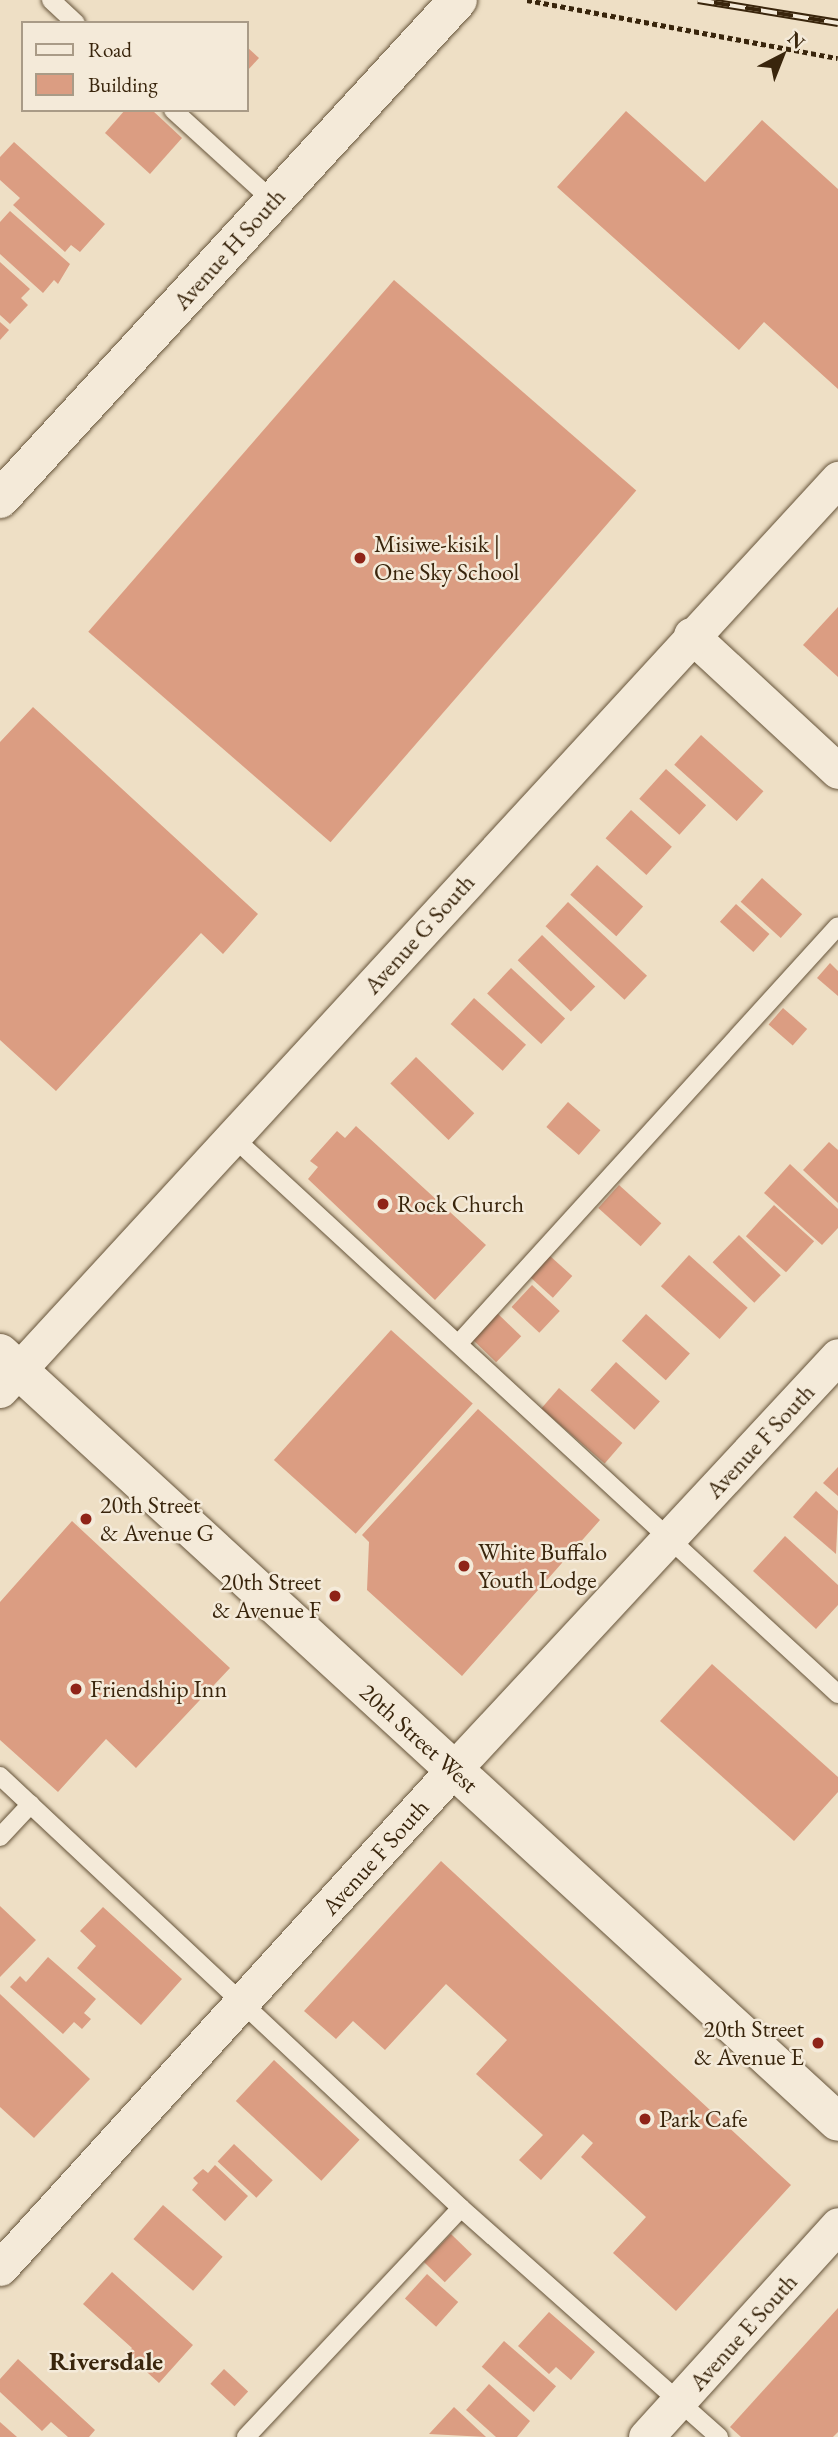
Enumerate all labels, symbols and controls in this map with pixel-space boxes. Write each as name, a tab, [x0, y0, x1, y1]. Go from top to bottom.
legend	[21, 21, 248, 112]
north arrow	[747, 21, 817, 91]
text: N	[782, 26, 810, 54]
text: Road	[88, 36, 132, 63]
text: Building	[88, 71, 158, 98]
street label: Avenue H South	[167, 182, 291, 316]
place label: Misiwe-kisik | One Sky School	[374, 530, 519, 586]
marker: Misiwe-kisik | One Sky School	[352, 550, 368, 566]
street label: Avenue G South	[358, 868, 480, 1000]
place label: Rock Church	[397, 1190, 524, 1218]
marker: Rock Church	[375, 1196, 391, 1212]
street label: Avenue F South	[700, 1378, 820, 1504]
place label: 20th Street & Avenue G	[100, 1491, 214, 1547]
marker: 20th Street & Avenue G	[78, 1511, 94, 1527]
place label: White Buffalo Youth Lodge	[478, 1538, 607, 1594]
marker: White Buffalo Youth Lodge	[456, 1558, 472, 1574]
place label: 20th Street & Avenue F	[212, 1568, 321, 1624]
marker: 20th Street & Avenue F	[327, 1588, 343, 1604]
place label: Friendship Inn	[90, 1675, 227, 1703]
street label: 20th Street West	[354, 1677, 484, 1799]
marker: Friendship Inn	[68, 1681, 84, 1697]
street label: Avenue F South	[315, 1793, 435, 1921]
place label: 20th Street & Avenue E	[694, 2015, 804, 2071]
marker: 20th Street & Avenue E	[810, 2035, 826, 2051]
place label: Park Cafe	[659, 2105, 748, 2133]
marker: Park Cafe	[637, 2111, 653, 2127]
street label: Avenue E South	[683, 2268, 803, 2396]
district label: Riversdale	[49, 2346, 163, 2378]

